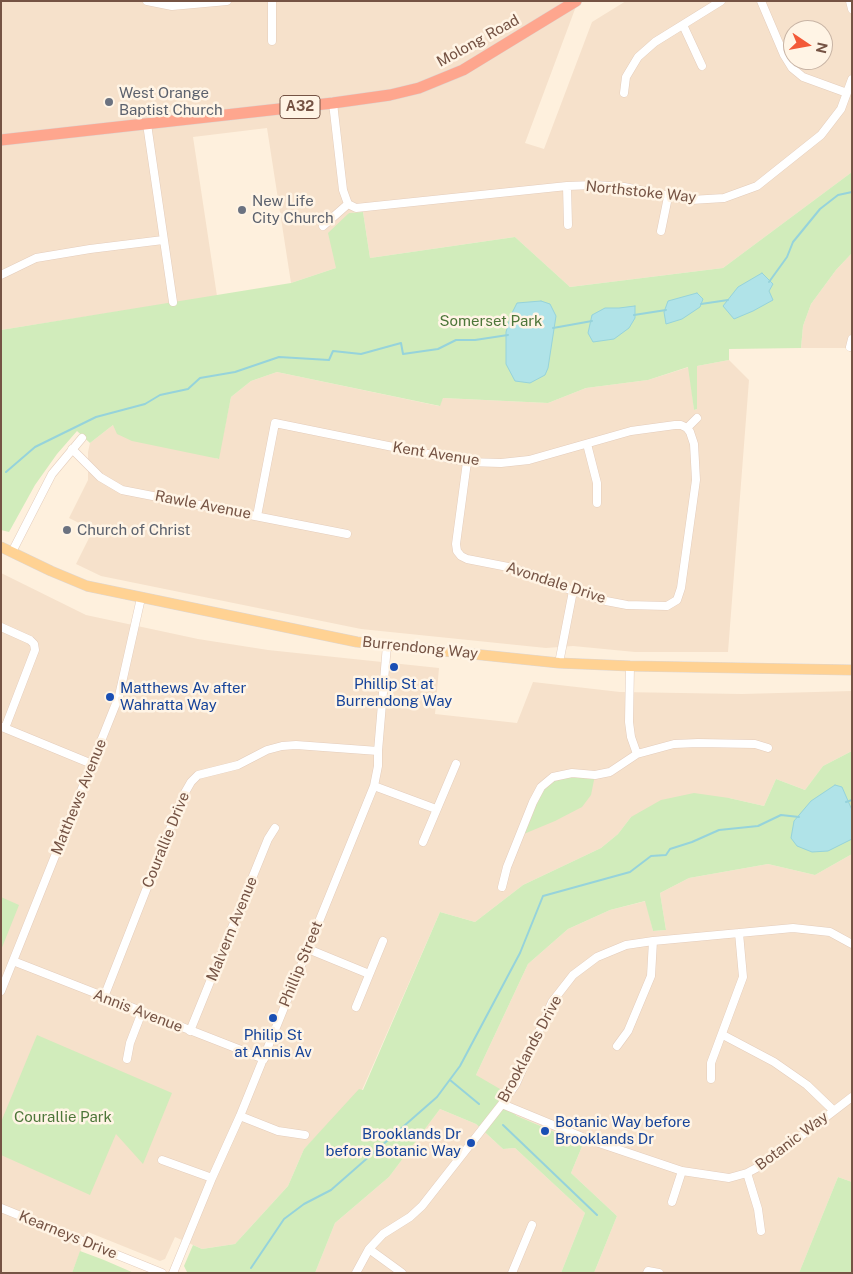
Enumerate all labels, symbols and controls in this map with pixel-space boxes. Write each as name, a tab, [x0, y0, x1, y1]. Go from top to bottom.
street label: Molong Road	[434, 11, 522, 71]
north arrow	[783, 20, 833, 70]
text: N	[813, 41, 831, 55]
place label: West Orange Baptist Church	[119, 84, 223, 119]
road number: A32	[280, 95, 320, 118]
marker: West Orange Baptist Church	[103, 96, 115, 108]
street label: Northstoke Way	[585, 177, 697, 207]
place label: New Life City Church	[252, 192, 334, 227]
marker: New Life City Church	[236, 204, 248, 216]
park label: Somerset Park	[439, 312, 543, 330]
street label: Kent Avenue	[391, 438, 481, 470]
street label: Rawle Avenue	[153, 487, 253, 523]
place label: Church of Christ	[77, 521, 190, 539]
marker: Church of Christ	[61, 524, 73, 536]
street label: Avondale Drive	[504, 558, 608, 608]
street label: Burrendong Way	[361, 633, 479, 663]
marker: Phillip St at Burrendong Way	[388, 661, 400, 673]
place label: Phillip St at Burrendong Way	[336, 675, 452, 710]
place label: Matthews Av after Wahratta Way	[120, 679, 246, 714]
marker: Matthews Av after Wahratta Way	[104, 691, 116, 703]
street label: Matthews Avenue	[48, 736, 110, 858]
street label: Courallie Drive	[139, 789, 193, 891]
street label: Malvern Avenue	[203, 874, 261, 984]
street label: Phillip Street	[276, 918, 326, 1010]
street label: Annis Avenue	[91, 986, 185, 1036]
street label: Brooklands Drive	[494, 992, 566, 1106]
marker: Philip St at Annis Av	[267, 1012, 279, 1024]
place label: Philip St at Annis Av	[234, 1026, 312, 1061]
park label: Courallie Park	[14, 1108, 112, 1126]
street label: Botanic Way	[752, 1108, 832, 1174]
place label: Botanic Way before Brooklands Dr	[555, 1113, 691, 1148]
place label: Brooklands Dr before Botanic Way	[325, 1125, 461, 1160]
marker: Botanic Way before Brooklands Dr	[539, 1125, 551, 1137]
marker: Brooklands Dr before Botanic Way	[465, 1137, 477, 1149]
street label: Kearneys Drive	[16, 1207, 120, 1263]

